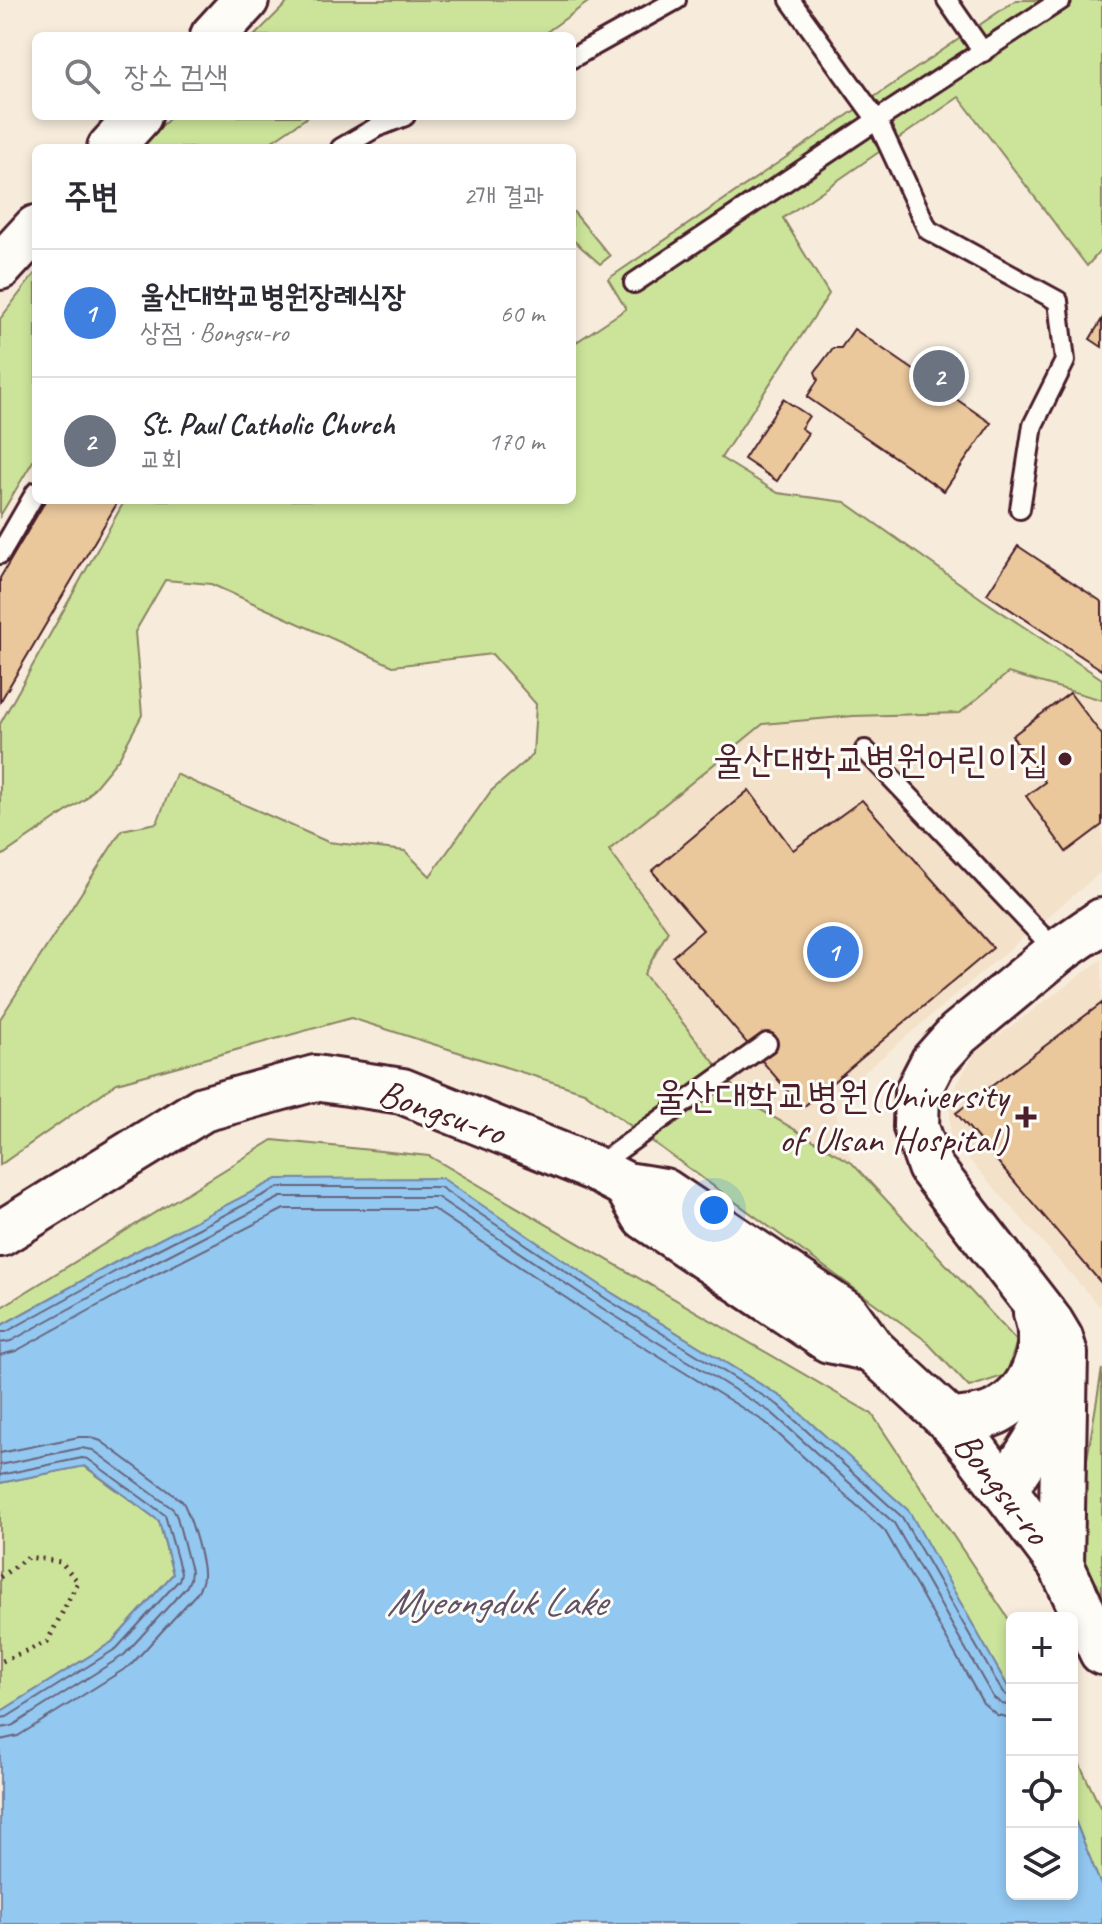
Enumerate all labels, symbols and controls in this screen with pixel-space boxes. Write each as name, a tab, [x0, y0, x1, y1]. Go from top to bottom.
search box	[32, 32, 576, 120]
icon: search	[60, 54, 104, 98]
text: 장소 검색	[124, 57, 228, 95]
text: 주변	[64, 174, 119, 217]
text: 2개 결과	[463, 179, 544, 212]
text: 울산대학교병원장례식장	[140, 277, 406, 315]
text: 1	[84, 297, 96, 330]
text: 60 m	[500, 297, 544, 330]
text: 상점 · Bongsu-ro	[140, 316, 288, 349]
pin: 2	[913, 346, 965, 406]
text: St. Paul Catholic Church	[140, 405, 395, 443]
text: 2	[84, 425, 96, 458]
text: 170 m	[488, 425, 544, 458]
text: 교회	[140, 443, 182, 476]
place label: 울산대학교병원어린이집	[713, 736, 1049, 783]
marker: 울산대학교병원어린이집	[1056, 750, 1074, 768]
pin: 1	[807, 922, 859, 982]
street label: Bongsu-ro	[373, 1069, 514, 1156]
place label: 울산대학교병원(University of Ulsan Hospital)	[655, 1072, 1011, 1163]
marker: 울산대학교병원(University of Ulsan Hospital)	[1015, 1106, 1037, 1128]
your location	[694, 1190, 734, 1230]
street label: Bongsu-ro	[943, 1422, 1062, 1556]
water label: Myeongduk Lake	[387, 1577, 611, 1627]
map controls	[1006, 1612, 1078, 1900]
button: +	[1006, 1612, 1078, 1684]
button: −	[1006, 1684, 1078, 1756]
button: locate	[1006, 1756, 1078, 1828]
button: layers	[1006, 1828, 1078, 1900]

